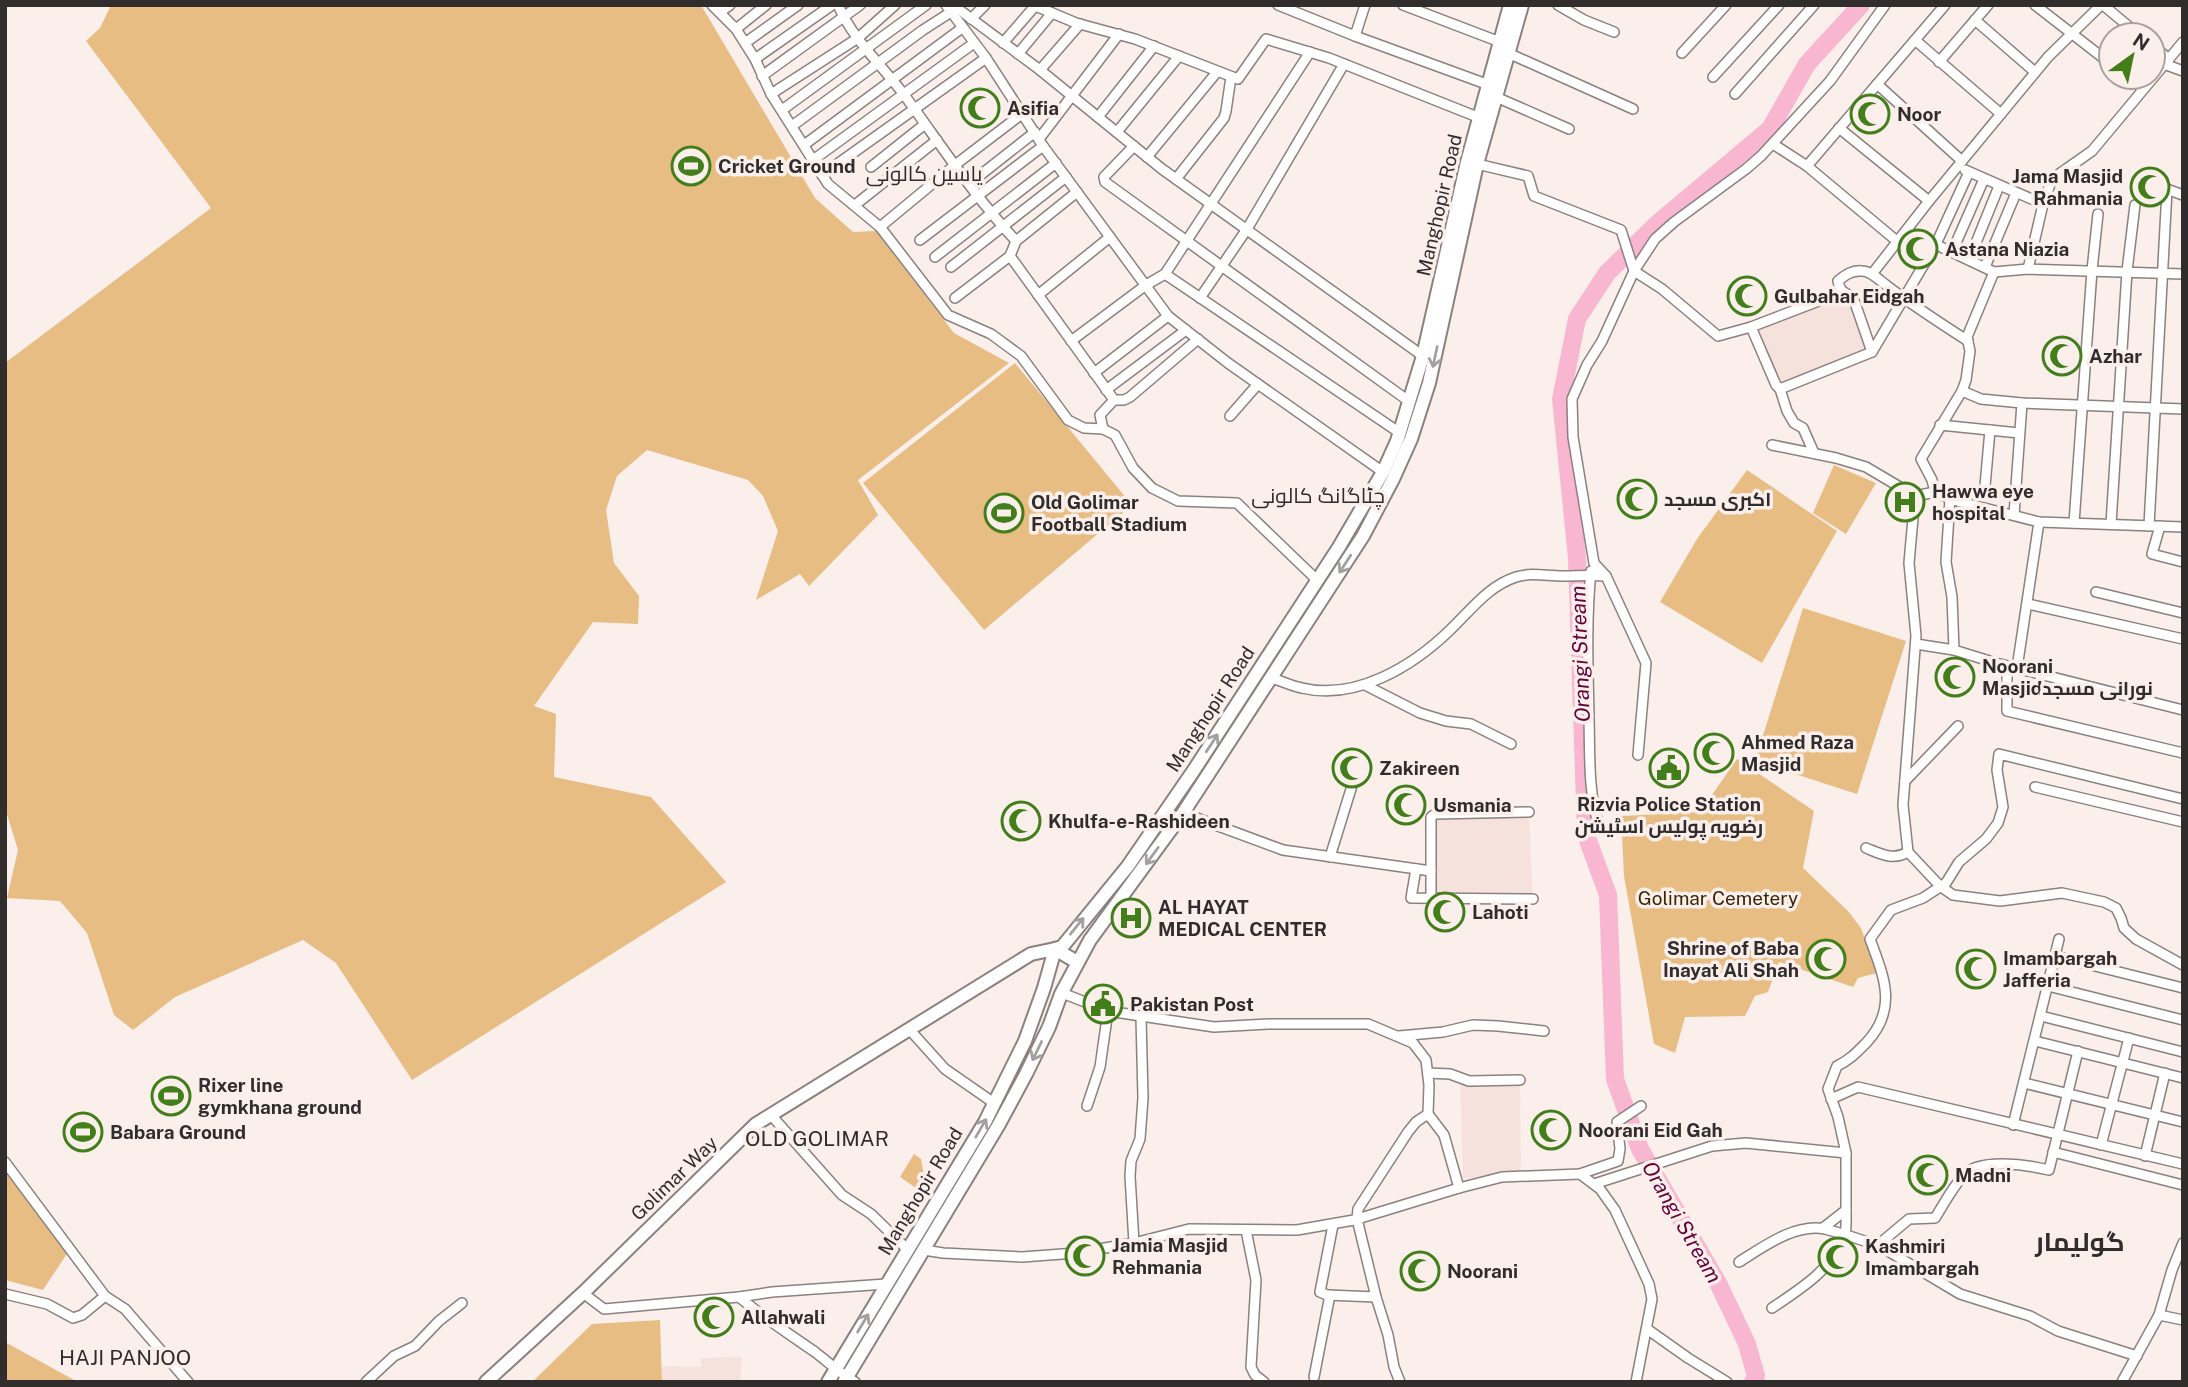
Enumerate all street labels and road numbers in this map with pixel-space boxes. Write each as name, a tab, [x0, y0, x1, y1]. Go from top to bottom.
street label: Manghopir Road	[1412, 132, 1466, 278]
street label: Manghopir Road	[1161, 642, 1259, 776]
street label: Manghopir Road	[873, 1123, 967, 1259]
street label: Golimar Way	[626, 1131, 722, 1225]

